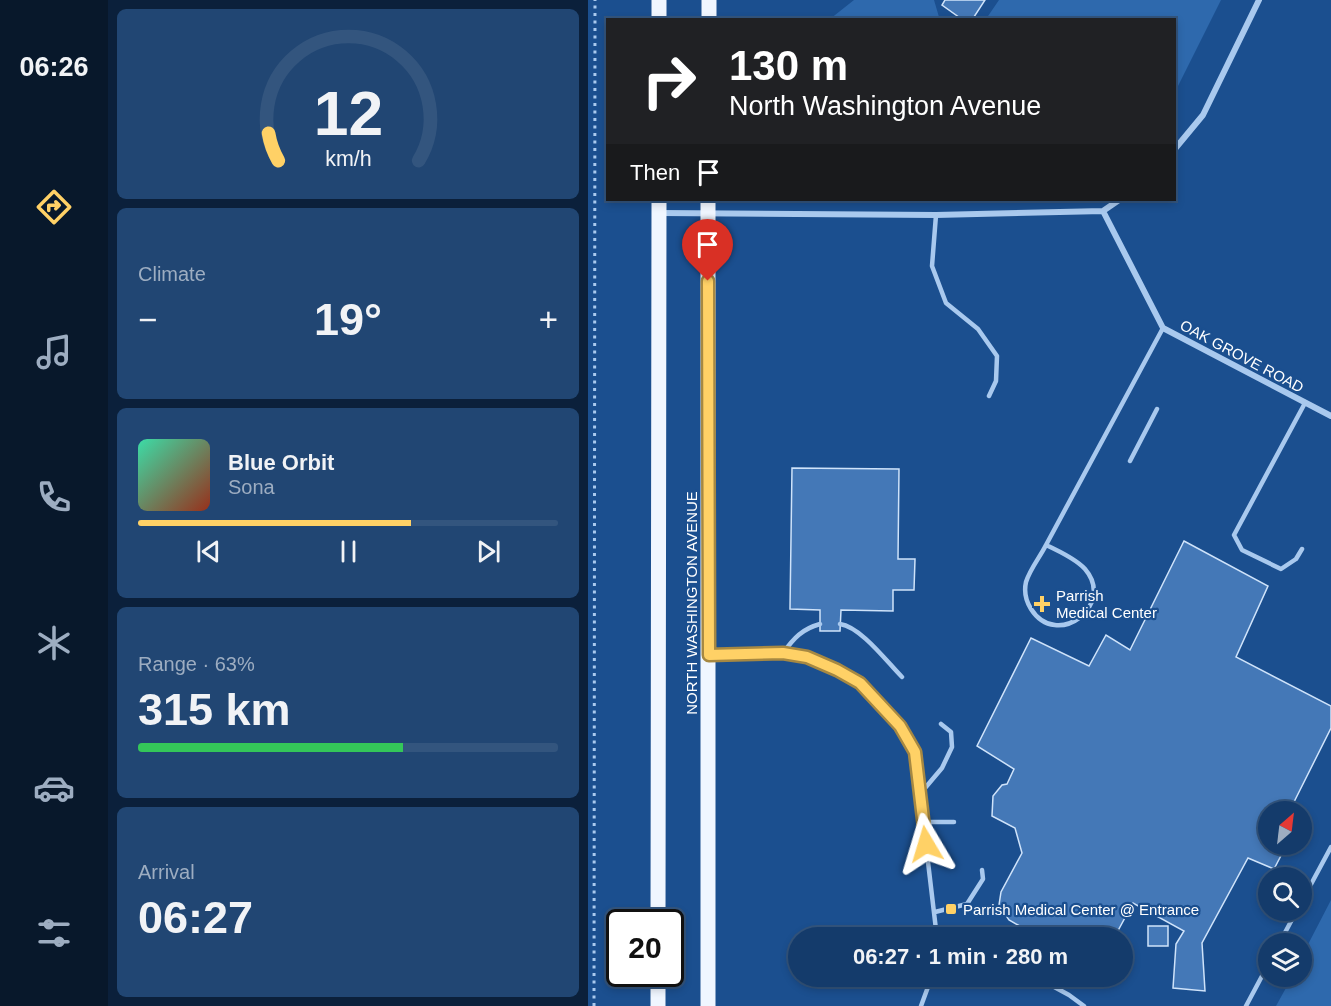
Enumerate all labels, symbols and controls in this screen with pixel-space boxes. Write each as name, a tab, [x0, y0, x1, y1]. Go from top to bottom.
icon: right	[630, 42, 708, 120]
text: 130 m	[729, 42, 848, 89]
text: 06:26	[19, 52, 89, 82]
text: 12	[313, 79, 383, 148]
text: North Washington Avenue	[729, 91, 1041, 121]
text: km/h	[325, 148, 371, 172]
icon: arrive	[692, 156, 725, 189]
text: Then	[630, 160, 680, 185]
icon: directions	[33, 186, 75, 228]
pin	[682, 219, 733, 281]
icon: arrive	[691, 228, 724, 261]
text: Climate	[138, 263, 206, 285]
text: 19°	[314, 294, 382, 345]
text: −	[138, 301, 157, 338]
text: +	[539, 301, 558, 338]
street label: OAK GROVE ROAD	[1177, 316, 1307, 396]
icon: music	[33, 331, 75, 373]
text: Blue Orbit	[228, 450, 334, 475]
icon: phone	[33, 476, 75, 518]
text: Sona	[228, 476, 275, 498]
street label: NORTH WASHINGTON AVENUE	[683, 491, 700, 715]
icon: previous	[192, 535, 225, 568]
icon: pause	[332, 535, 365, 568]
icon: next	[472, 535, 505, 568]
place label: Parrish Medical Center	[1056, 587, 1157, 621]
marker: Parrish Medical Center	[1033, 595, 1051, 613]
icon: climate	[33, 622, 75, 664]
text: Range · 63%	[138, 653, 255, 675]
text: 315 km	[138, 684, 291, 735]
icon: car	[33, 767, 75, 809]
north arrow	[1258, 801, 1312, 855]
map controls	[1258, 801, 1312, 987]
position arrow	[894, 812, 958, 876]
text: Arrival	[138, 861, 195, 883]
button: search	[1258, 867, 1312, 921]
text: 06:27	[138, 892, 253, 943]
place label: Parrish Medical Center @ Entrance	[963, 901, 1199, 918]
marker: Parrish Medical Center @ Entrance	[944, 902, 958, 916]
speed limit sign: 20	[606, 909, 684, 987]
icon: filters	[33, 912, 75, 954]
button: layers	[1258, 933, 1312, 987]
text: 06:27 · 1 min · 280 m	[853, 944, 1068, 969]

